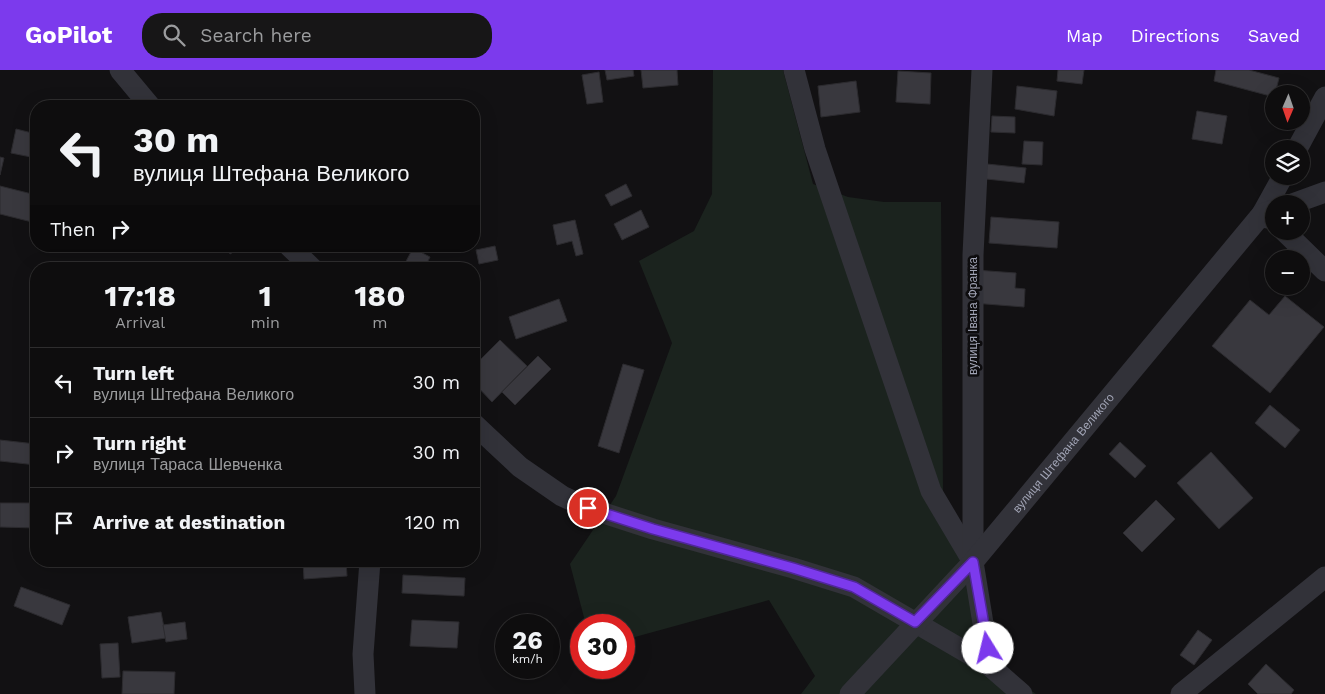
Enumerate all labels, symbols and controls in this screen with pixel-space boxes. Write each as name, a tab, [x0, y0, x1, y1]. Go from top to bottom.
search box	[142, 13, 492, 58]
text: GoPilot	[25, 21, 112, 49]
icon: search	[160, 21, 188, 49]
text: Search here	[200, 24, 312, 47]
text: Map	[1066, 25, 1103, 46]
text: Directions	[1131, 25, 1220, 46]
text: Saved	[1248, 25, 1300, 46]
north arrow	[1265, 85, 1310, 130]
map controls	[1265, 85, 1310, 295]
text: 30 m	[133, 119, 219, 161]
icon: left	[50, 120, 115, 185]
button: layers	[1265, 140, 1310, 185]
text: вулиця Штефана Великого	[133, 161, 410, 186]
button: +	[1265, 195, 1310, 240]
icon: right	[106, 215, 134, 243]
text: Then	[50, 218, 96, 241]
button: −	[1265, 250, 1310, 295]
street label: вулиця Івана Франка	[966, 257, 980, 375]
text: 17:18	[105, 278, 176, 313]
text: 1	[259, 278, 272, 313]
text: 180	[354, 278, 405, 313]
text: Arrival	[115, 313, 165, 332]
text: min	[250, 313, 280, 332]
text: m	[372, 313, 388, 332]
text: Turn left	[93, 362, 174, 385]
icon: left	[50, 369, 78, 397]
text: 30 m	[413, 371, 460, 394]
text: вулиця Штефана Великого	[93, 385, 294, 404]
street label: вулиця Штефана Великого	[1010, 390, 1117, 516]
text: Turn right	[93, 432, 186, 455]
icon: right	[50, 439, 78, 467]
text: 30 m	[413, 441, 460, 464]
text: вулиця Тараса Шевченка	[93, 455, 282, 474]
pin	[567, 487, 609, 529]
icon: arrive	[574, 494, 602, 522]
icon: arrive	[50, 509, 78, 537]
text: Arrive at destination	[93, 511, 285, 534]
text: 120 m	[405, 511, 460, 534]
speed limit sign: 30	[570, 614, 635, 679]
position arrow	[961, 621, 1013, 673]
text: 26	[512, 626, 543, 655]
text: km/h	[512, 652, 543, 666]

